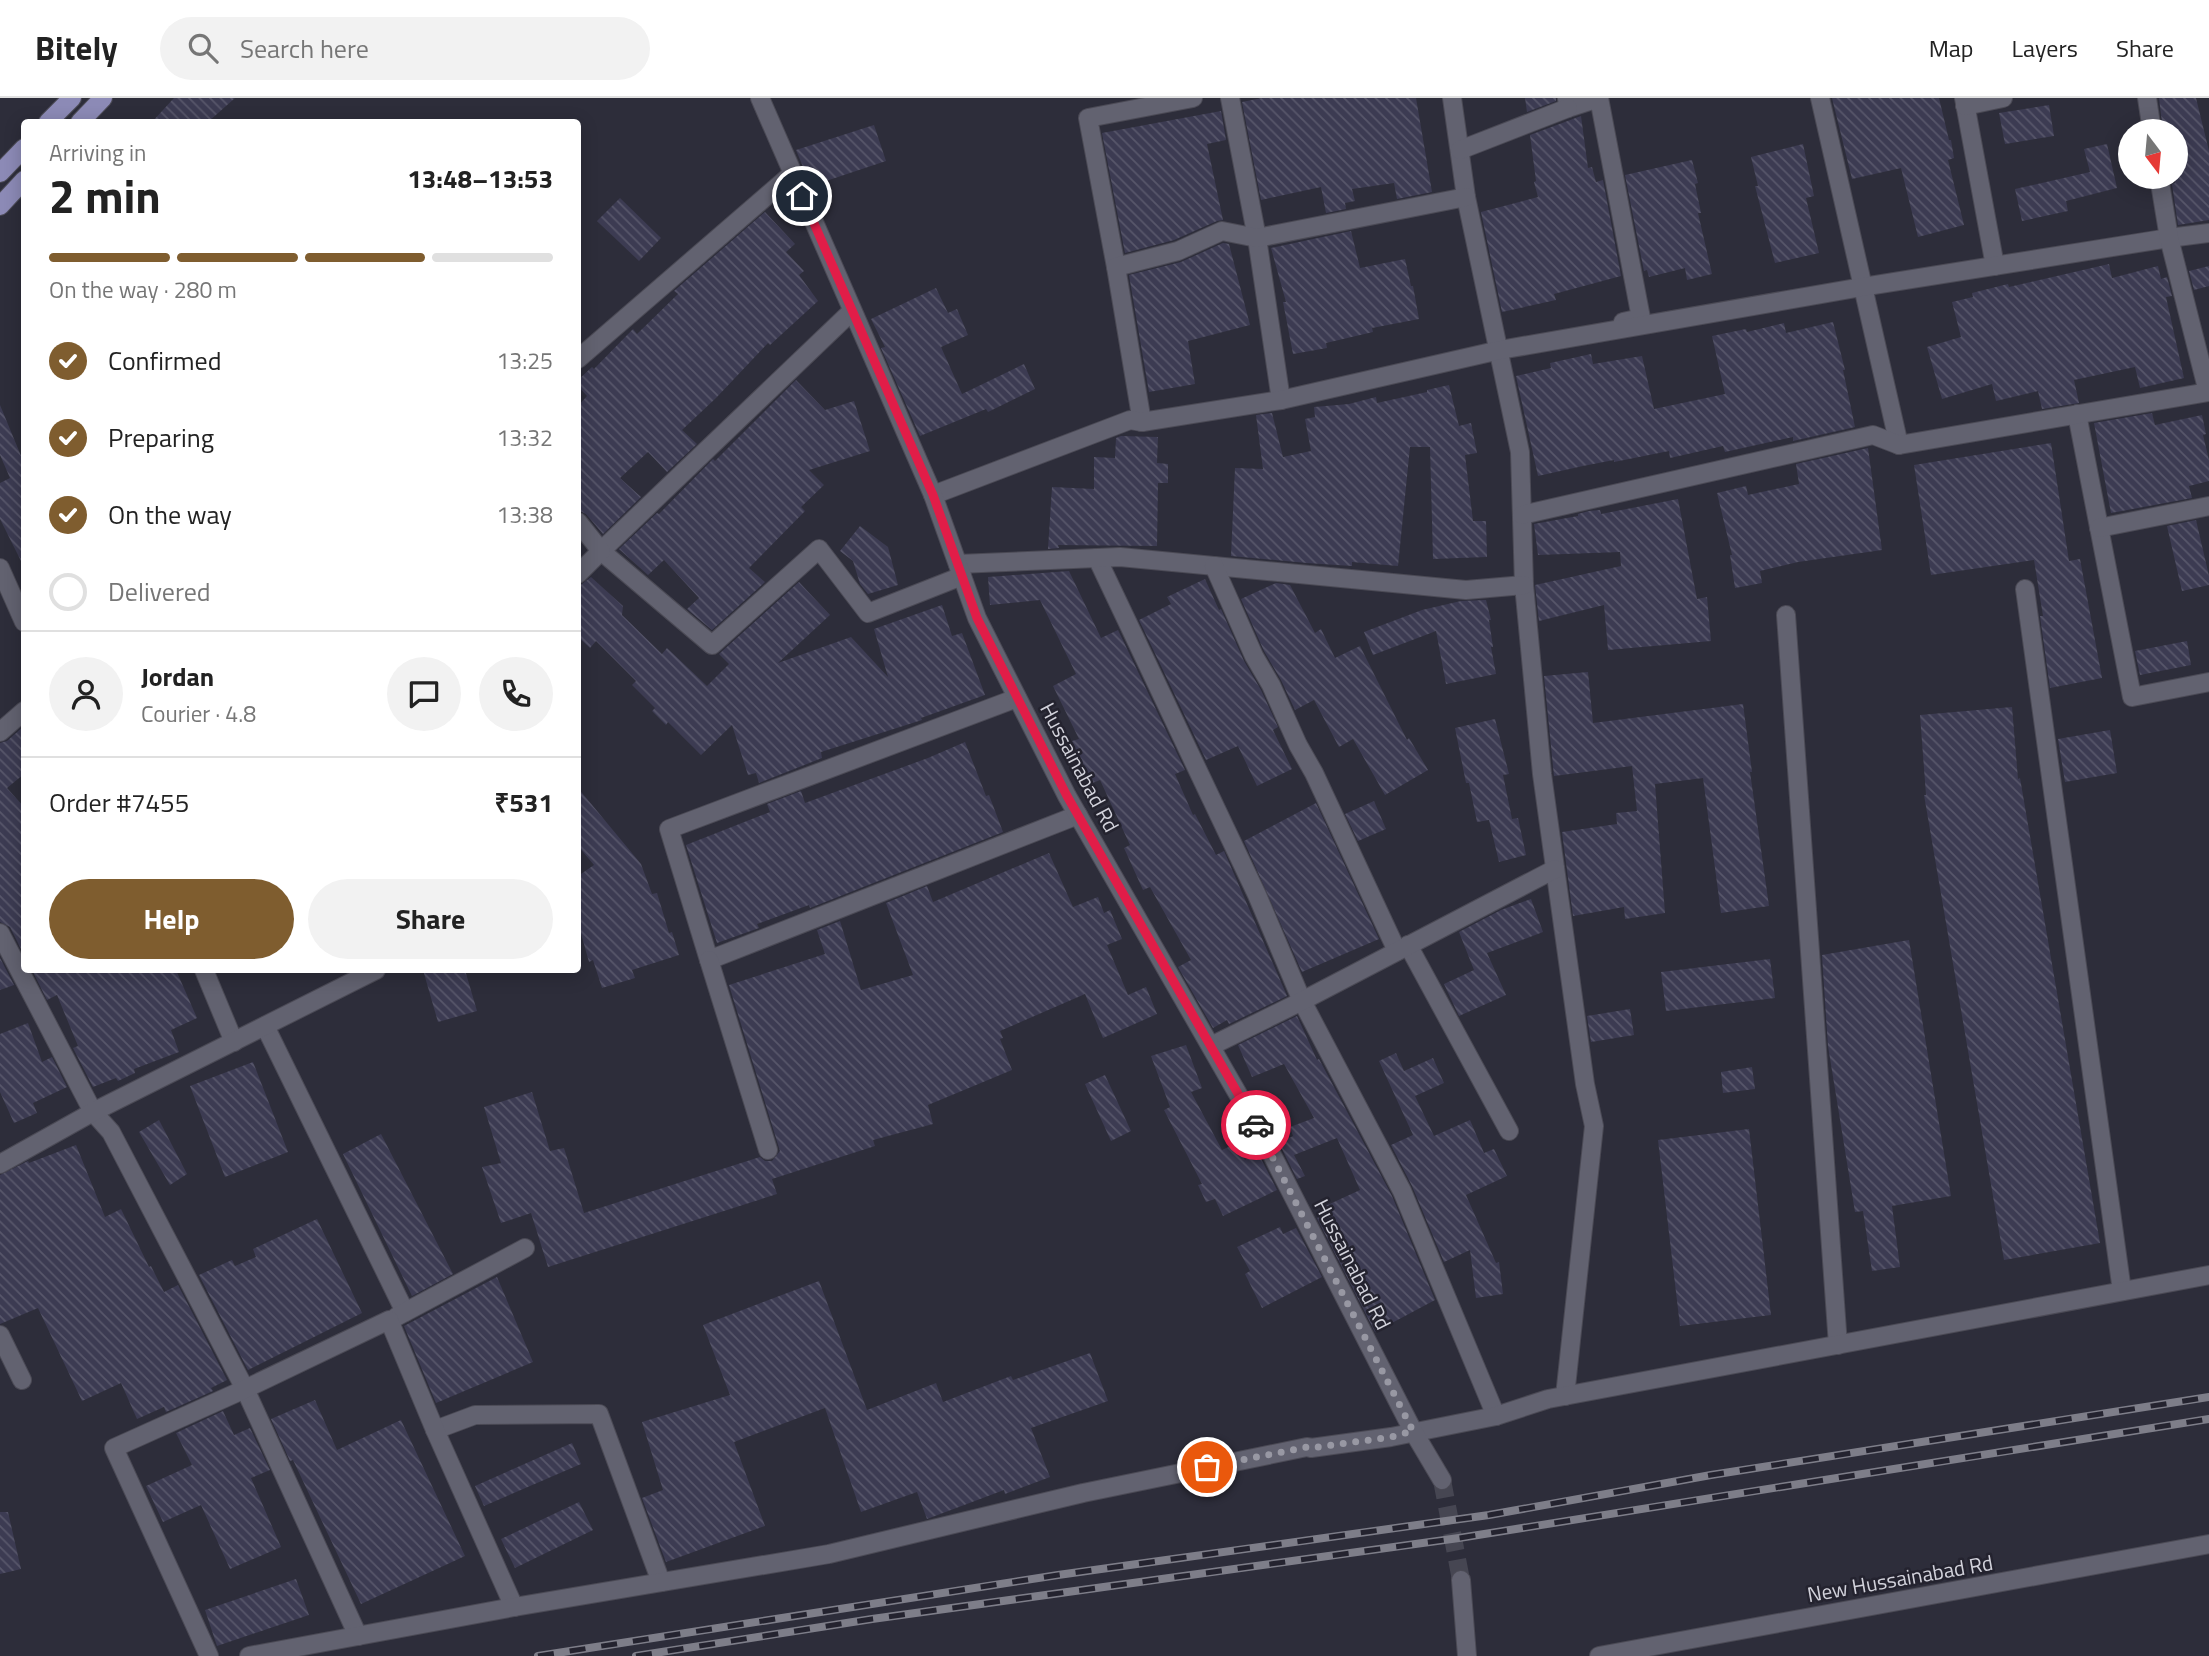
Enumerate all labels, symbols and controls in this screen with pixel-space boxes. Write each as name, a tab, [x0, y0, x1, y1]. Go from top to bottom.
search box	[160, 17, 650, 80]
text: Bitely	[35, 23, 118, 73]
icon: search	[184, 29, 222, 67]
text: Search here	[240, 29, 369, 68]
text: Map	[1929, 30, 1974, 66]
text: Layers	[2012, 30, 2078, 66]
text: Share	[2116, 30, 2174, 66]
north arrow	[2118, 119, 2188, 189]
map controls	[2118, 119, 2188, 189]
text: Arriving in	[49, 135, 146, 170]
text: 13:48–13:53	[407, 159, 553, 198]
text: 2 min	[49, 161, 161, 231]
pin	[772, 166, 832, 226]
icon: home	[783, 177, 821, 215]
text: On the way · 280 m	[49, 272, 237, 307]
text: Confirmed	[108, 341, 222, 380]
icon: check	[49, 342, 87, 380]
text: 13:25	[496, 343, 553, 378]
text: Preparing	[108, 418, 214, 457]
icon: check	[49, 419, 87, 457]
text: 13:32	[496, 420, 553, 455]
text: On the way	[108, 495, 232, 534]
icon: check	[49, 496, 87, 534]
text: 13:38	[496, 497, 553, 532]
text: Delivered	[108, 572, 211, 611]
button: person	[49, 657, 123, 731]
text: Jordan	[141, 657, 214, 696]
button: chat	[387, 657, 461, 731]
button: phone	[479, 657, 553, 731]
text: Courier · 4.8	[141, 696, 256, 731]
street label: Hussainabad Rd	[1032, 696, 1128, 838]
text: Order #7455	[49, 783, 189, 822]
text: ₹531	[494, 783, 553, 822]
button: Help	[49, 879, 294, 959]
button: Share	[308, 879, 553, 959]
courier	[1221, 1090, 1291, 1160]
icon: car	[1237, 1106, 1275, 1144]
street label: Hussainabad Rd	[1306, 1193, 1400, 1335]
pin	[1177, 1437, 1237, 1497]
icon: bag	[1188, 1448, 1226, 1486]
street label: New Hussainabad Rd	[1805, 1546, 1995, 1610]

